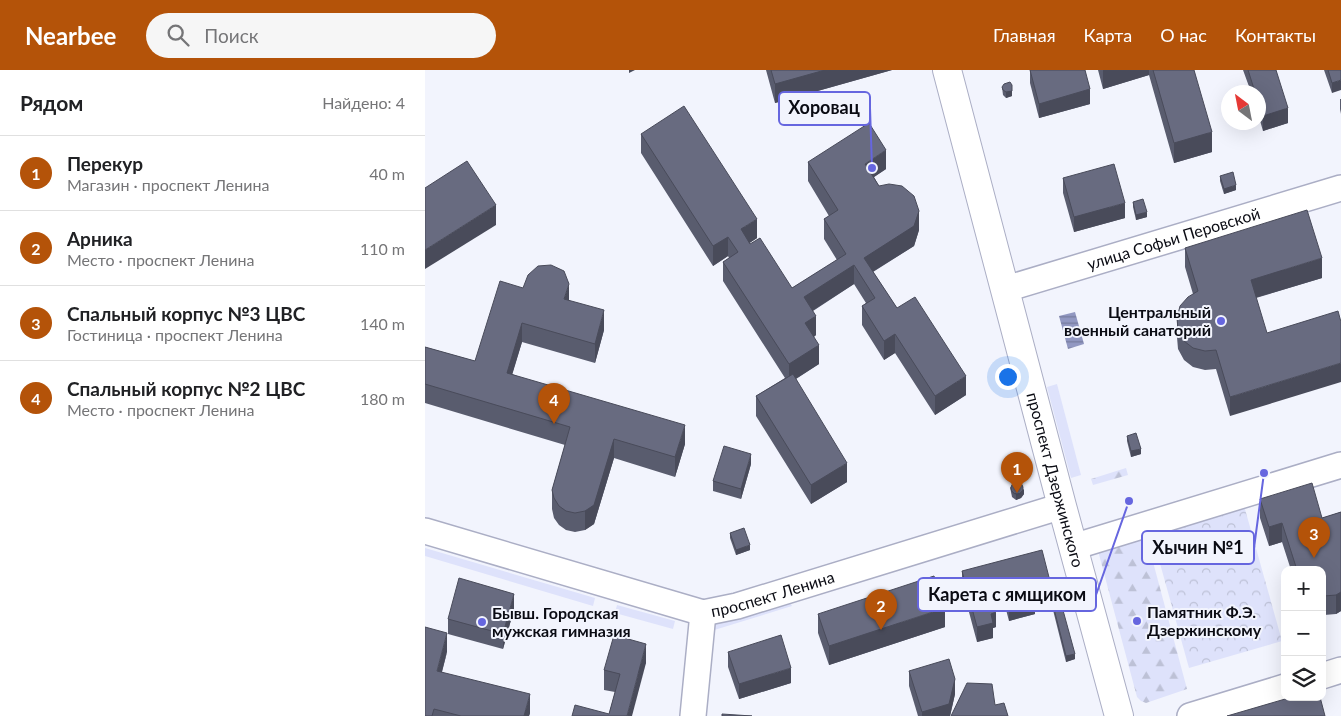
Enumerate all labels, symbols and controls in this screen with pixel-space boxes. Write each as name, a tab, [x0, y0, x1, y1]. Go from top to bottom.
search box	[146, 13, 496, 58]
text: Nearbee	[25, 21, 116, 50]
icon: search	[164, 21, 192, 49]
text: Поиск	[204, 24, 259, 47]
text: Главная	[993, 24, 1056, 46]
text: Карта	[1084, 24, 1132, 46]
text: О нас	[1160, 24, 1207, 46]
text: Контакты	[1235, 24, 1316, 46]
north arrow	[1221, 85, 1266, 130]
text: Рядом	[20, 90, 83, 115]
callout: Хоровац	[779, 92, 870, 125]
text: Найдено: 4	[322, 93, 405, 112]
text: Хоровац	[788, 96, 860, 118]
text: Перекур	[67, 152, 143, 175]
text: 1	[31, 164, 41, 183]
text: 40 m	[369, 164, 405, 183]
text: Магазин · проспект Ленина	[67, 175, 269, 194]
street label: улица Софьи Перовской	[1085, 203, 1262, 273]
text: Арника	[67, 227, 133, 250]
text: 2	[31, 239, 41, 258]
text: 110 m	[360, 239, 405, 258]
text: Место · проспект Ленина	[67, 250, 254, 269]
text: Спальный корпус №3 ЦВС	[67, 302, 305, 325]
place label: Центральный военный санаторий	[1064, 302, 1211, 339]
text: 3	[31, 314, 41, 333]
text: 140 m	[360, 314, 405, 333]
marker: Центральный военный санаторий	[1215, 315, 1227, 327]
text: Гостиница · проспект Ленина	[67, 325, 283, 344]
your location	[995, 364, 1021, 390]
text: Спальный корпус №2 ЦВС	[67, 377, 305, 400]
pin: 4	[538, 383, 570, 424]
text: 4	[31, 389, 41, 408]
text: 180 m	[360, 389, 405, 408]
street label: проспект Дзержинского	[1023, 390, 1088, 569]
text: Место · проспект Ленина	[67, 400, 254, 419]
pin: 1	[1001, 452, 1033, 493]
pin: 3	[1298, 517, 1330, 558]
callout: Хычин №1	[1142, 531, 1254, 564]
text: Хычин №1	[1152, 536, 1244, 558]
map controls	[1281, 566, 1326, 701]
button: +	[1281, 566, 1326, 611]
street label: проспект Ленина	[709, 567, 836, 620]
callout: Карета с ямщиком	[918, 578, 1096, 611]
text: Карета с ямщиком	[928, 583, 1086, 605]
pin: 2	[865, 589, 897, 630]
place label: Памятник Ф.Э. Дзержинскому	[1147, 602, 1262, 639]
place label: Бывш. Городская мужская гимназия	[492, 603, 631, 640]
button: −	[1281, 611, 1326, 656]
marker: Памятник Ф.Э. Дзержинскому	[1131, 615, 1143, 627]
marker: Бывш. Городская мужская гимназия	[476, 616, 488, 628]
button: layers	[1281, 656, 1326, 701]

